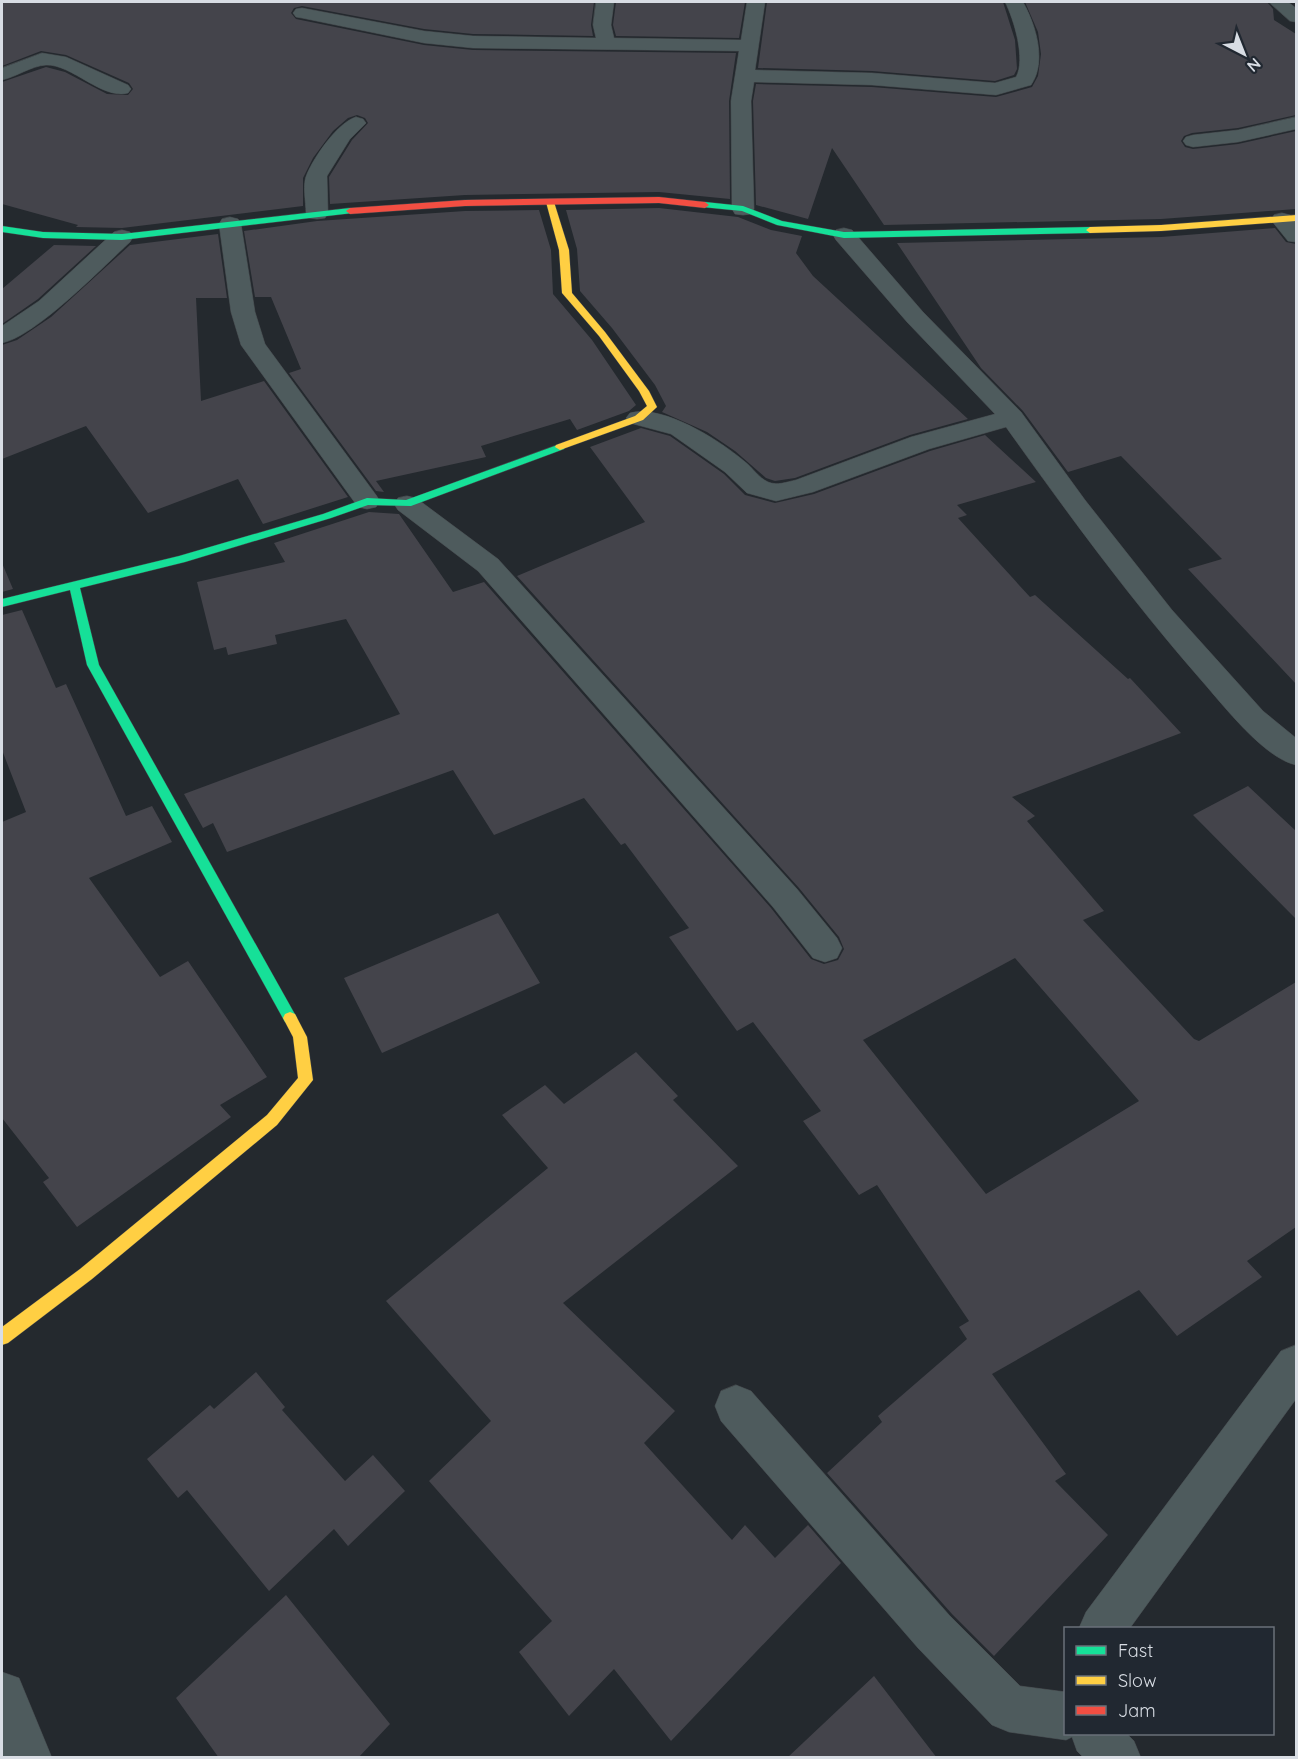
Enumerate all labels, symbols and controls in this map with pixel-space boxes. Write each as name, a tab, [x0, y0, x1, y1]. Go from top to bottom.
north arrow	[1214, 24, 1274, 84]
text: N	[1243, 54, 1265, 77]
legend	[1064, 1627, 1274, 1735]
text: Fast	[1118, 1639, 1153, 1662]
text: Slow	[1118, 1669, 1156, 1692]
text: Jam	[1118, 1699, 1156, 1722]

